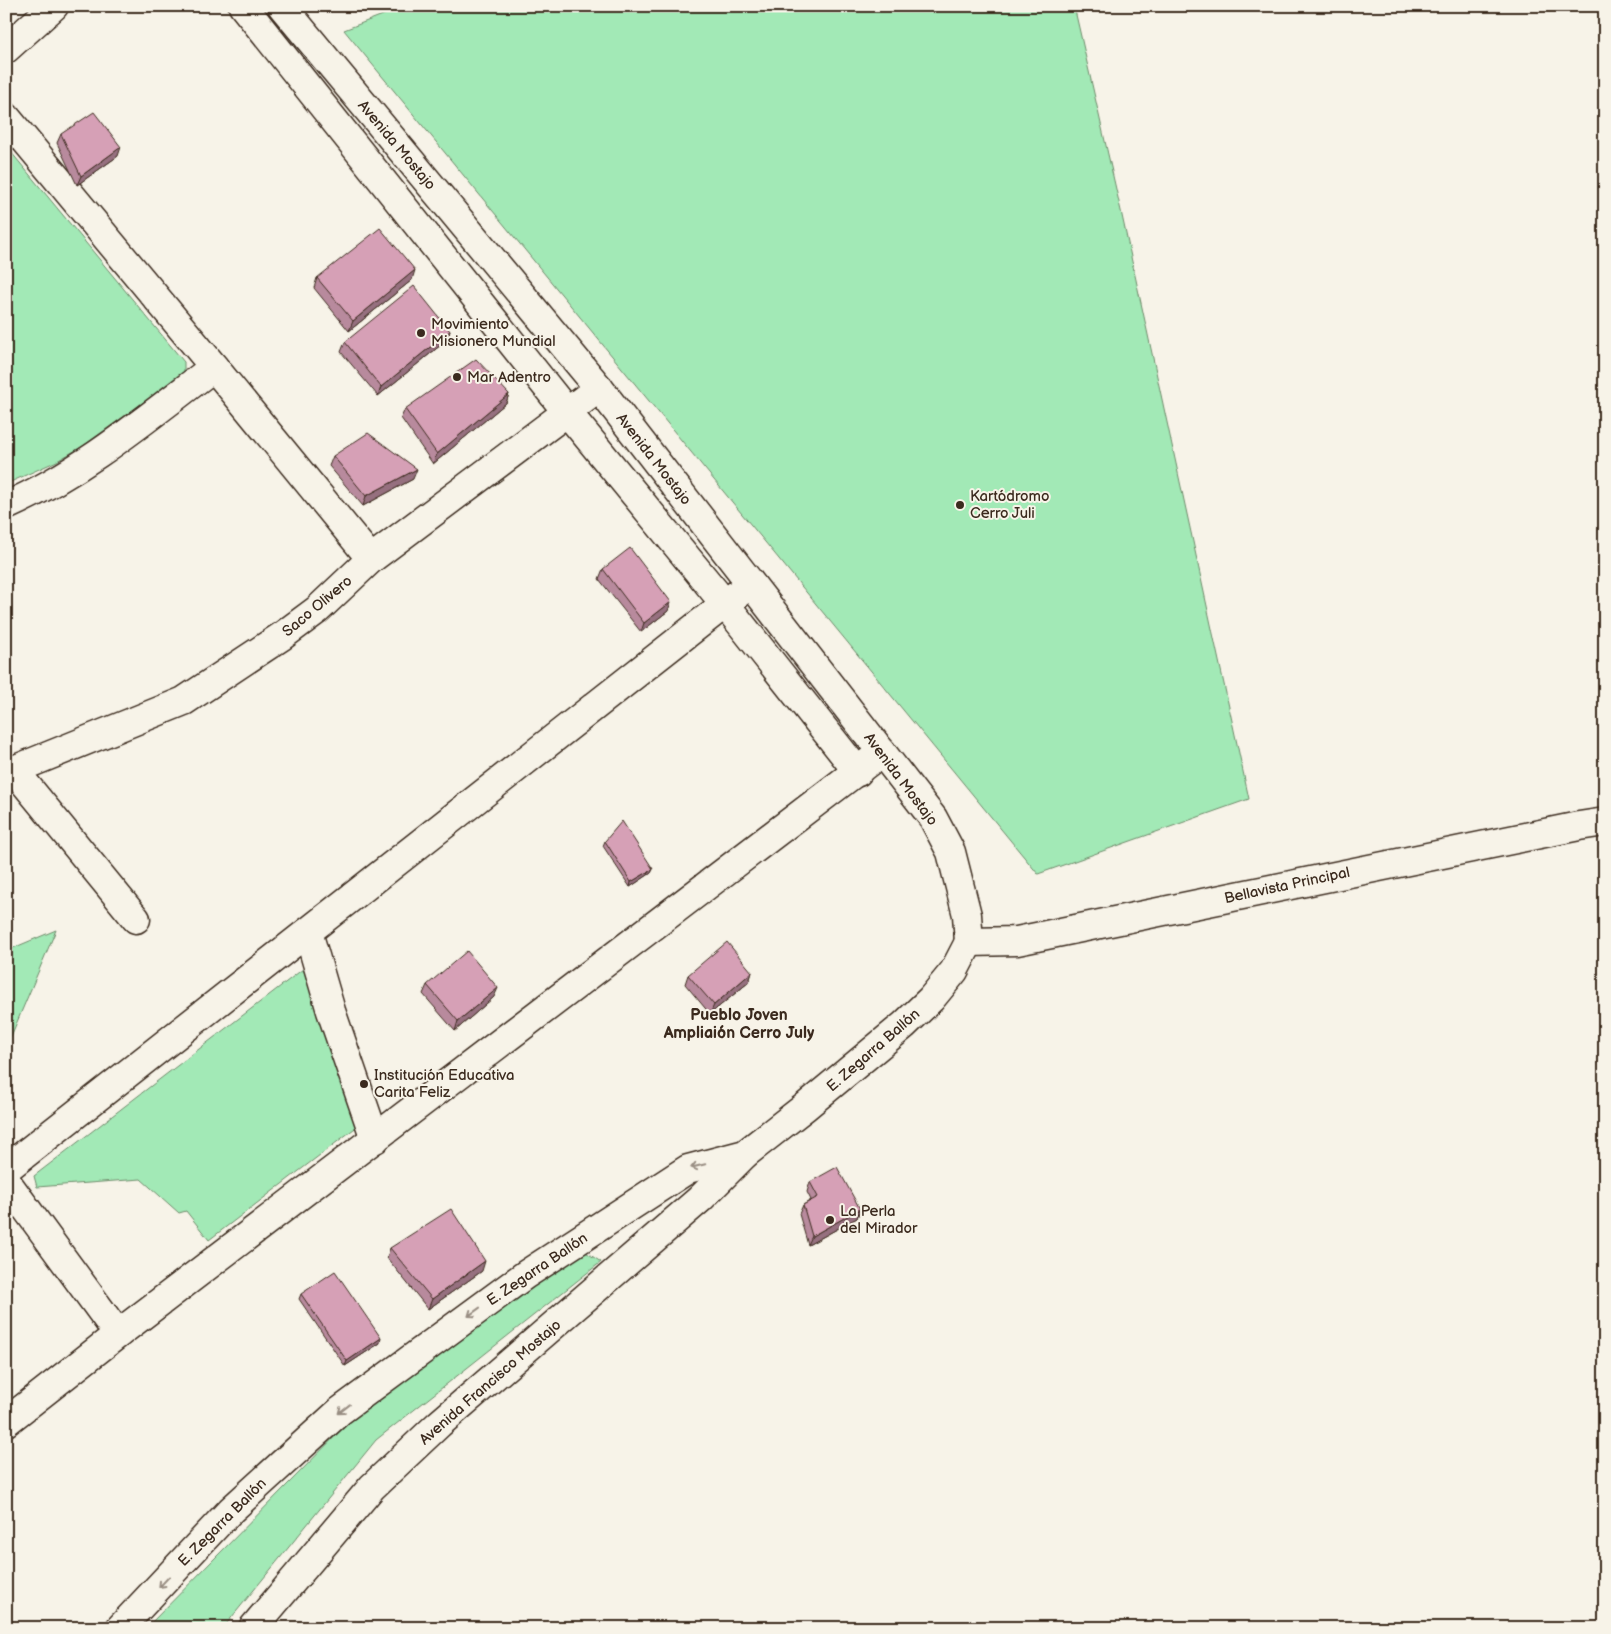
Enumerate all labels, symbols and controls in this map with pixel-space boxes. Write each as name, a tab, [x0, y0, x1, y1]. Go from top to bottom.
street label: Avenida Mostajo	[354, 97, 440, 194]
place label: Movimiento Misionero Mundial	[431, 315, 556, 351]
marker: Movimiento Misionero Mundial	[415, 327, 427, 339]
place label: Mar Adentro	[467, 368, 551, 387]
marker: Mar Adentro	[451, 371, 463, 383]
street label: Avenida Mostajo	[612, 410, 695, 509]
place label: Kartódromo Cerro Juli	[970, 487, 1049, 523]
marker: Kartódromo Cerro Juli	[954, 499, 966, 511]
street label: Saco Olivero	[278, 572, 356, 641]
street label: Avenida Mostajo	[859, 729, 942, 830]
street label: Bellavista Principal	[1223, 863, 1352, 908]
street label: E. Zegarra Ballón	[823, 1005, 924, 1096]
district label: Pueblo Joven Ampliaión Cerro July	[663, 1006, 815, 1043]
place label: Institución Educativa Carita Feliz	[374, 1066, 515, 1102]
marker: Institución Educativa Carita Feliz	[358, 1078, 370, 1090]
one-way arrow	[690, 1162, 706, 1172]
place label: La Perla del Mirador	[840, 1202, 918, 1238]
marker: La Perla del Mirador	[824, 1214, 836, 1226]
street label: E. Zegarra Ballón	[483, 1229, 591, 1310]
one-way arrow	[467, 1307, 481, 1317]
street label: Avenida Francisco Mostajo	[415, 1316, 565, 1449]
one-way arrow	[337, 1403, 350, 1414]
street label: E. Zegarra Ballón	[174, 1474, 271, 1571]
one-way arrow	[158, 1576, 170, 1588]

